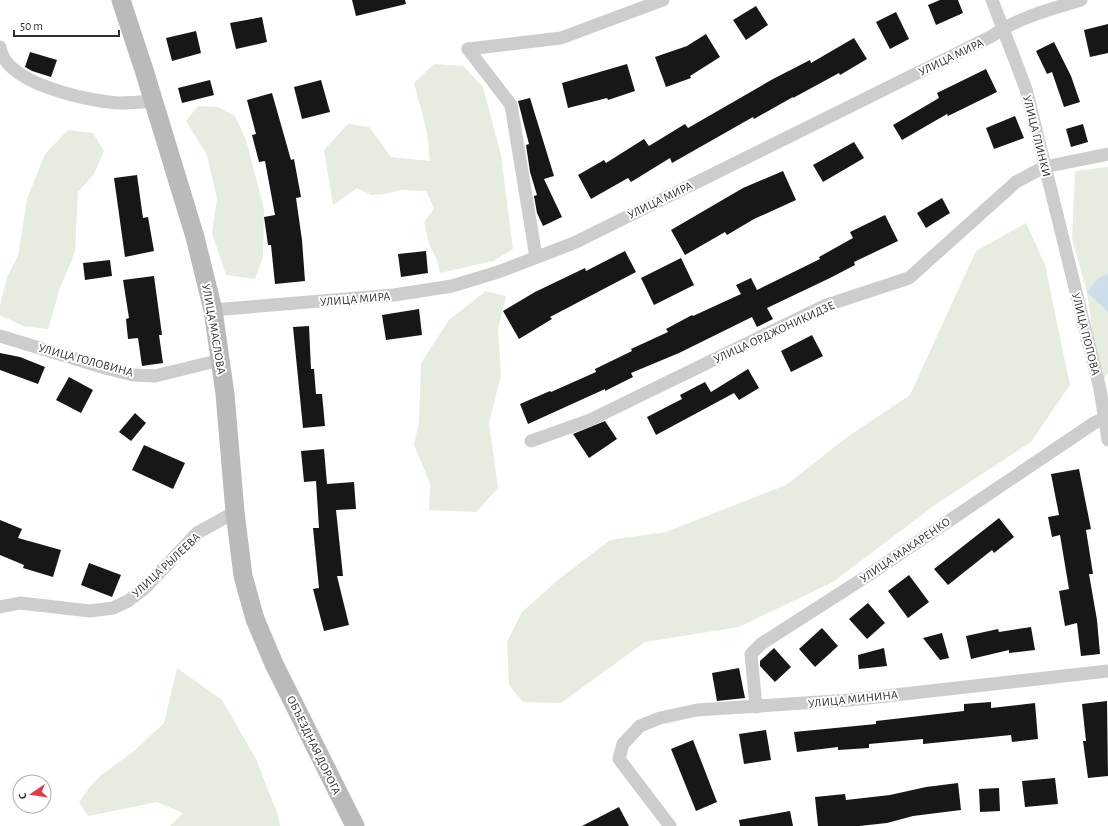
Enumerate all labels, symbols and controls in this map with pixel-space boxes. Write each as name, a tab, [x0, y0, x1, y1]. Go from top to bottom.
scale bar	[14, 12, 119, 38]
text: 50 m	[20, 20, 43, 32]
street label: УЛИЦА МИРА	[917, 36, 985, 78]
street label: УЛИЦА ГЛИНКИ	[1021, 94, 1053, 178]
street label: УЛИЦА МИРА	[626, 179, 694, 221]
street label: УЛИЦА МАСЛОВА	[200, 283, 228, 375]
street label: УЛИЦА МИРА	[319, 290, 391, 308]
street label: УЛИЦА ПОПОВА	[1070, 291, 1102, 377]
street label: УЛИЦА ОРДЖОНИКИДЗЕ	[712, 299, 836, 365]
street label: УЛИЦА ГОЛОВИНА	[37, 342, 135, 378]
street label: УЛИЦА МАКАРЕНКО	[858, 515, 952, 585]
street label: УЛИЦА РЫЛЕЕВА	[130, 530, 202, 600]
street label: УЛИЦА МИНИНА	[807, 688, 899, 710]
street label: ОБЪЕЗДНАЯ ДОРОГА	[285, 694, 343, 796]
north arrow	[12, 774, 52, 814]
text: С	[17, 792, 29, 800]

